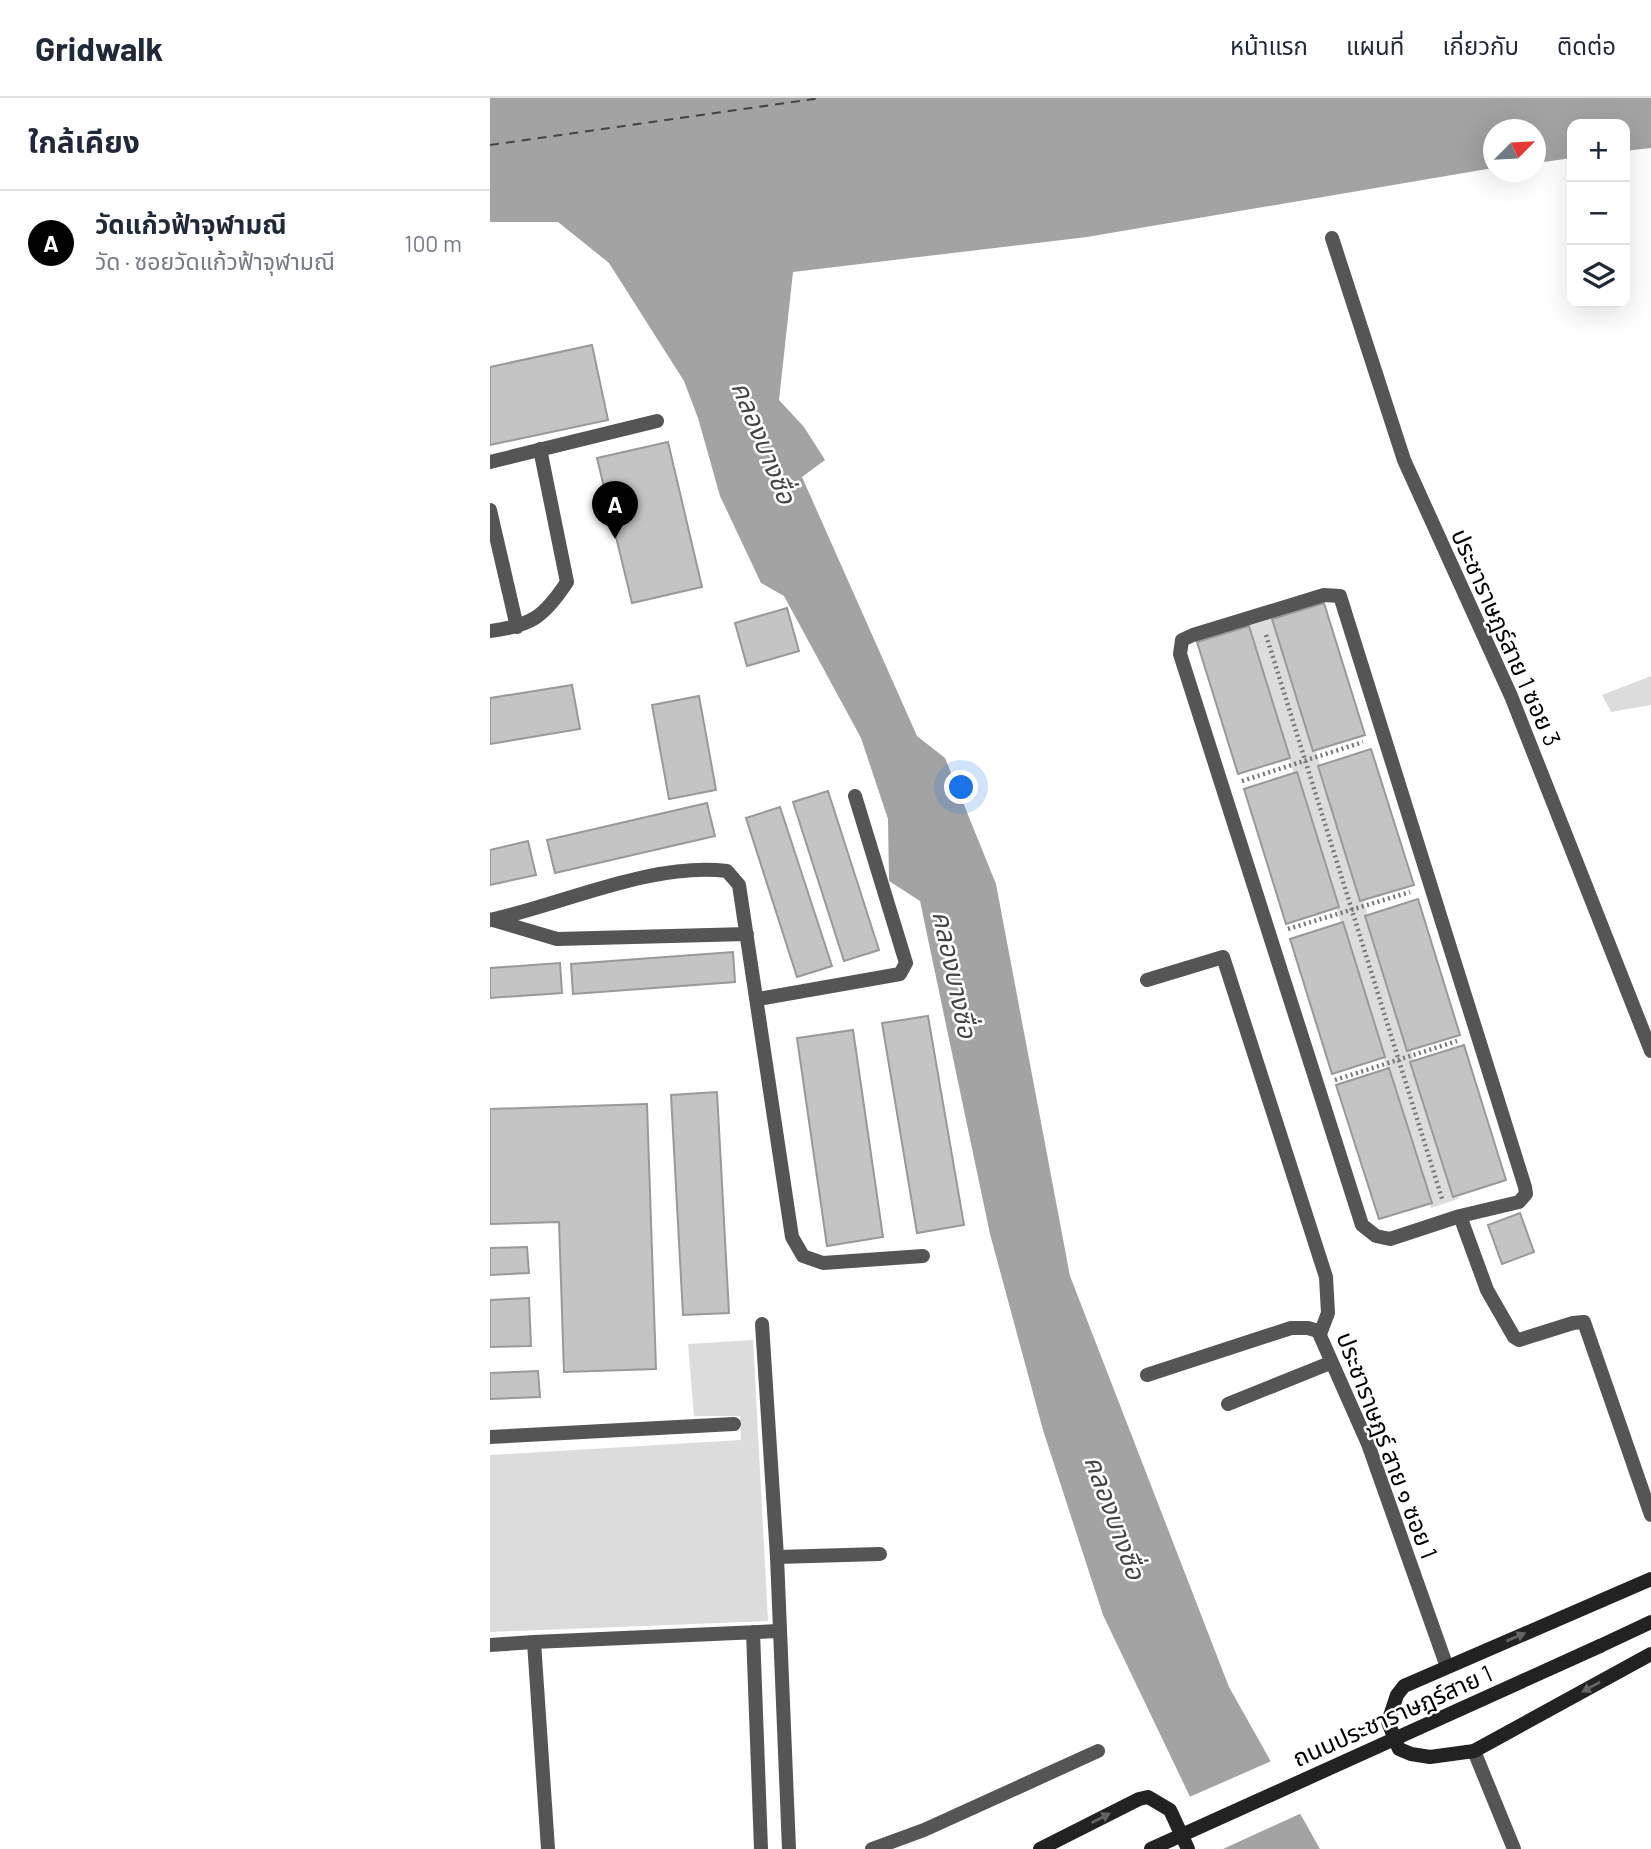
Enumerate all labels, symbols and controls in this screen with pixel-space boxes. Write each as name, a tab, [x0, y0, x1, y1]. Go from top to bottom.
text: Gridwalk	[35, 28, 163, 68]
text: หน้าแรก	[1230, 31, 1308, 60]
text: แผนที่	[1346, 31, 1404, 60]
text: เกี่ยวกับ	[1442, 31, 1519, 60]
text: ติดต่อ	[1557, 31, 1616, 60]
north arrow	[1483, 119, 1546, 182]
map controls	[1567, 119, 1630, 308]
button: +	[1567, 119, 1630, 182]
text: ใกล้เคียง	[28, 123, 140, 159]
button: −	[1567, 182, 1630, 245]
text: วัดแก้วฟ้าจุฬามณี	[95, 208, 287, 239]
text: A	[43, 229, 59, 257]
text: 100 m	[404, 229, 462, 257]
button: layers	[1567, 245, 1630, 308]
text: วัด · ซอยวัดแก้วฟ้าจุฬามณี	[95, 247, 335, 275]
water label: คลองบางซื่อ	[726, 376, 805, 509]
pin: A	[592, 481, 638, 539]
street label: ประชาราษฎร์สาย 1 ซอย 3	[1446, 524, 1568, 750]
your location	[944, 770, 978, 804]
water label: คลองบางซื่อ	[927, 907, 986, 1042]
street label: ประชาราษฎร์ สาย ๑ ซอย 1	[1331, 1328, 1445, 1562]
water label: คลองบางซื่อ	[1079, 1451, 1154, 1584]
one-way arrow	[1505, 1631, 1526, 1642]
street label: ถนนประชาราษฎร์สาย 1	[1288, 1658, 1496, 1772]
one-way arrow	[1581, 1681, 1601, 1693]
one-way arrow	[1091, 1812, 1111, 1824]

